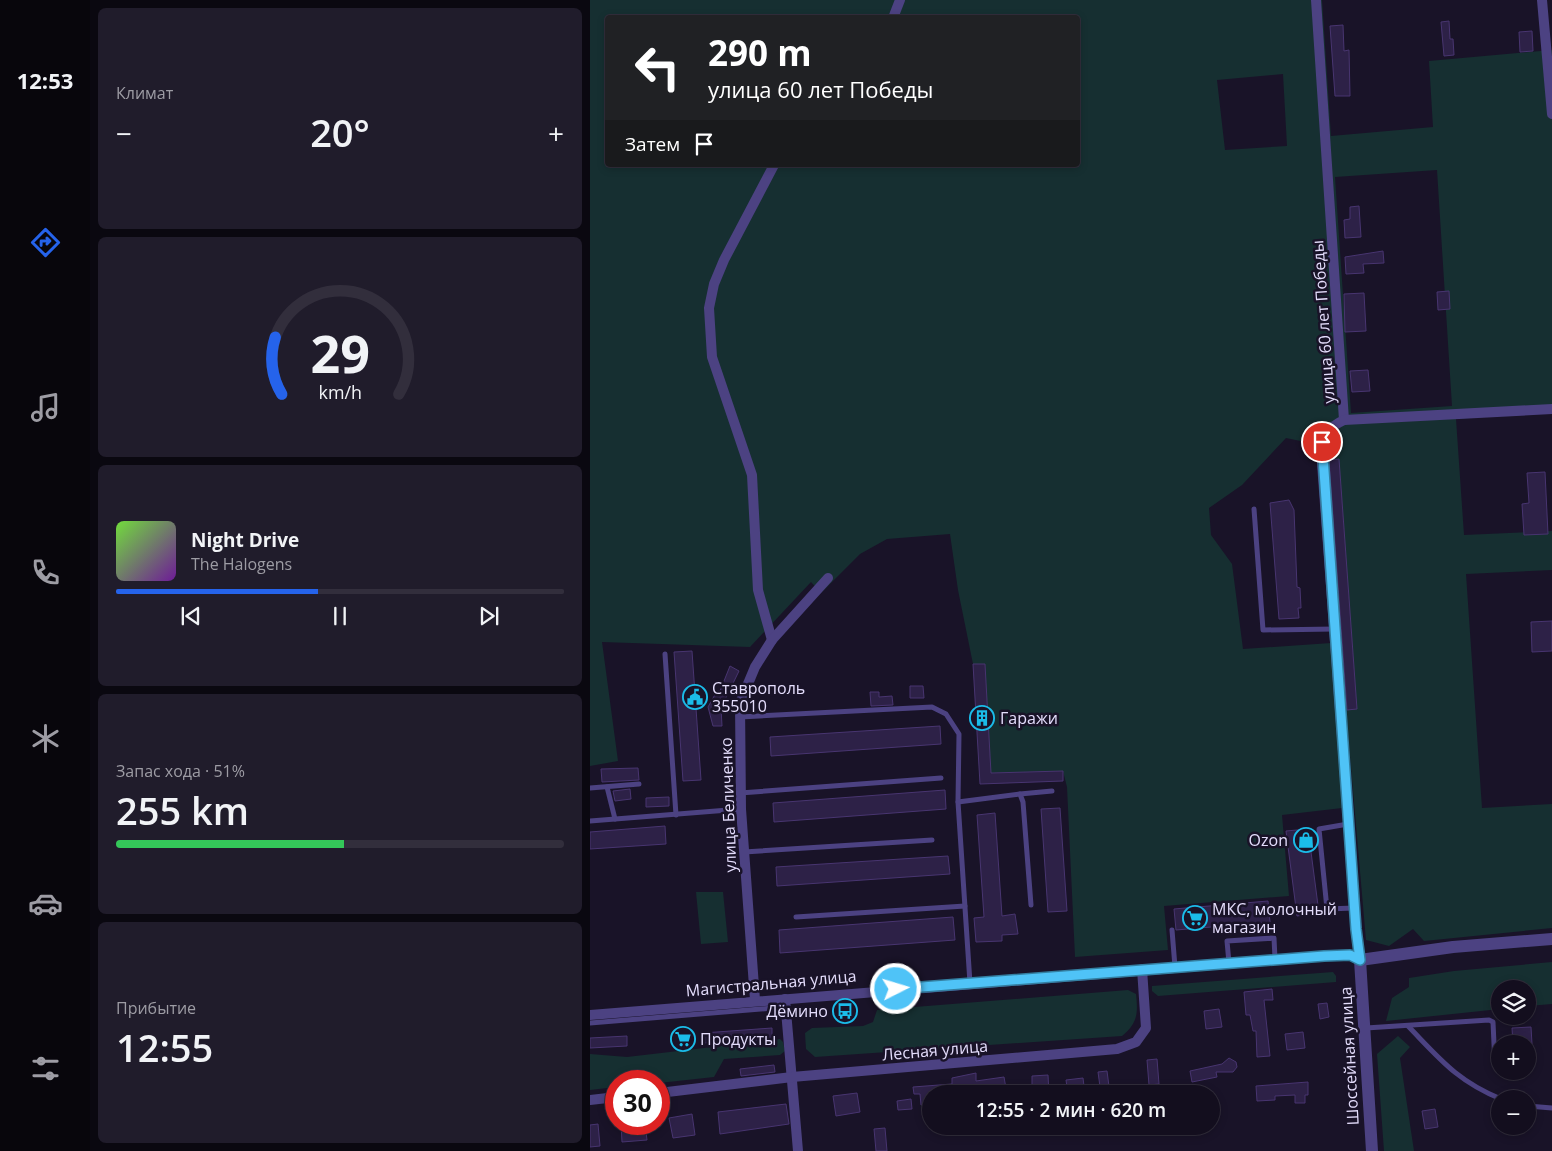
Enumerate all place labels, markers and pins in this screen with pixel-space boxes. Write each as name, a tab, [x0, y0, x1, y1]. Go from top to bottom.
pin	[1301, 421, 1343, 463]
place label: Ставрополь 355010	[712, 677, 805, 717]
public building icon: Ставрополь 355010	[682, 684, 708, 710]
building icon: Гаражи	[969, 705, 995, 731]
place label: Гаражи	[1000, 707, 1058, 729]
shop icon: Ozon	[1293, 827, 1319, 853]
place label: Ozon	[1249, 829, 1288, 851]
place label: МКС, молочный магазин	[1212, 898, 1337, 938]
supermarket icon: МКС, молочный магазин	[1182, 905, 1208, 931]
bus stop icon: Дёмино	[832, 998, 858, 1024]
place label: Дёмино	[766, 1000, 828, 1022]
supermarket icon: Продукты	[670, 1026, 696, 1052]
place label: Продукты	[700, 1028, 776, 1050]

